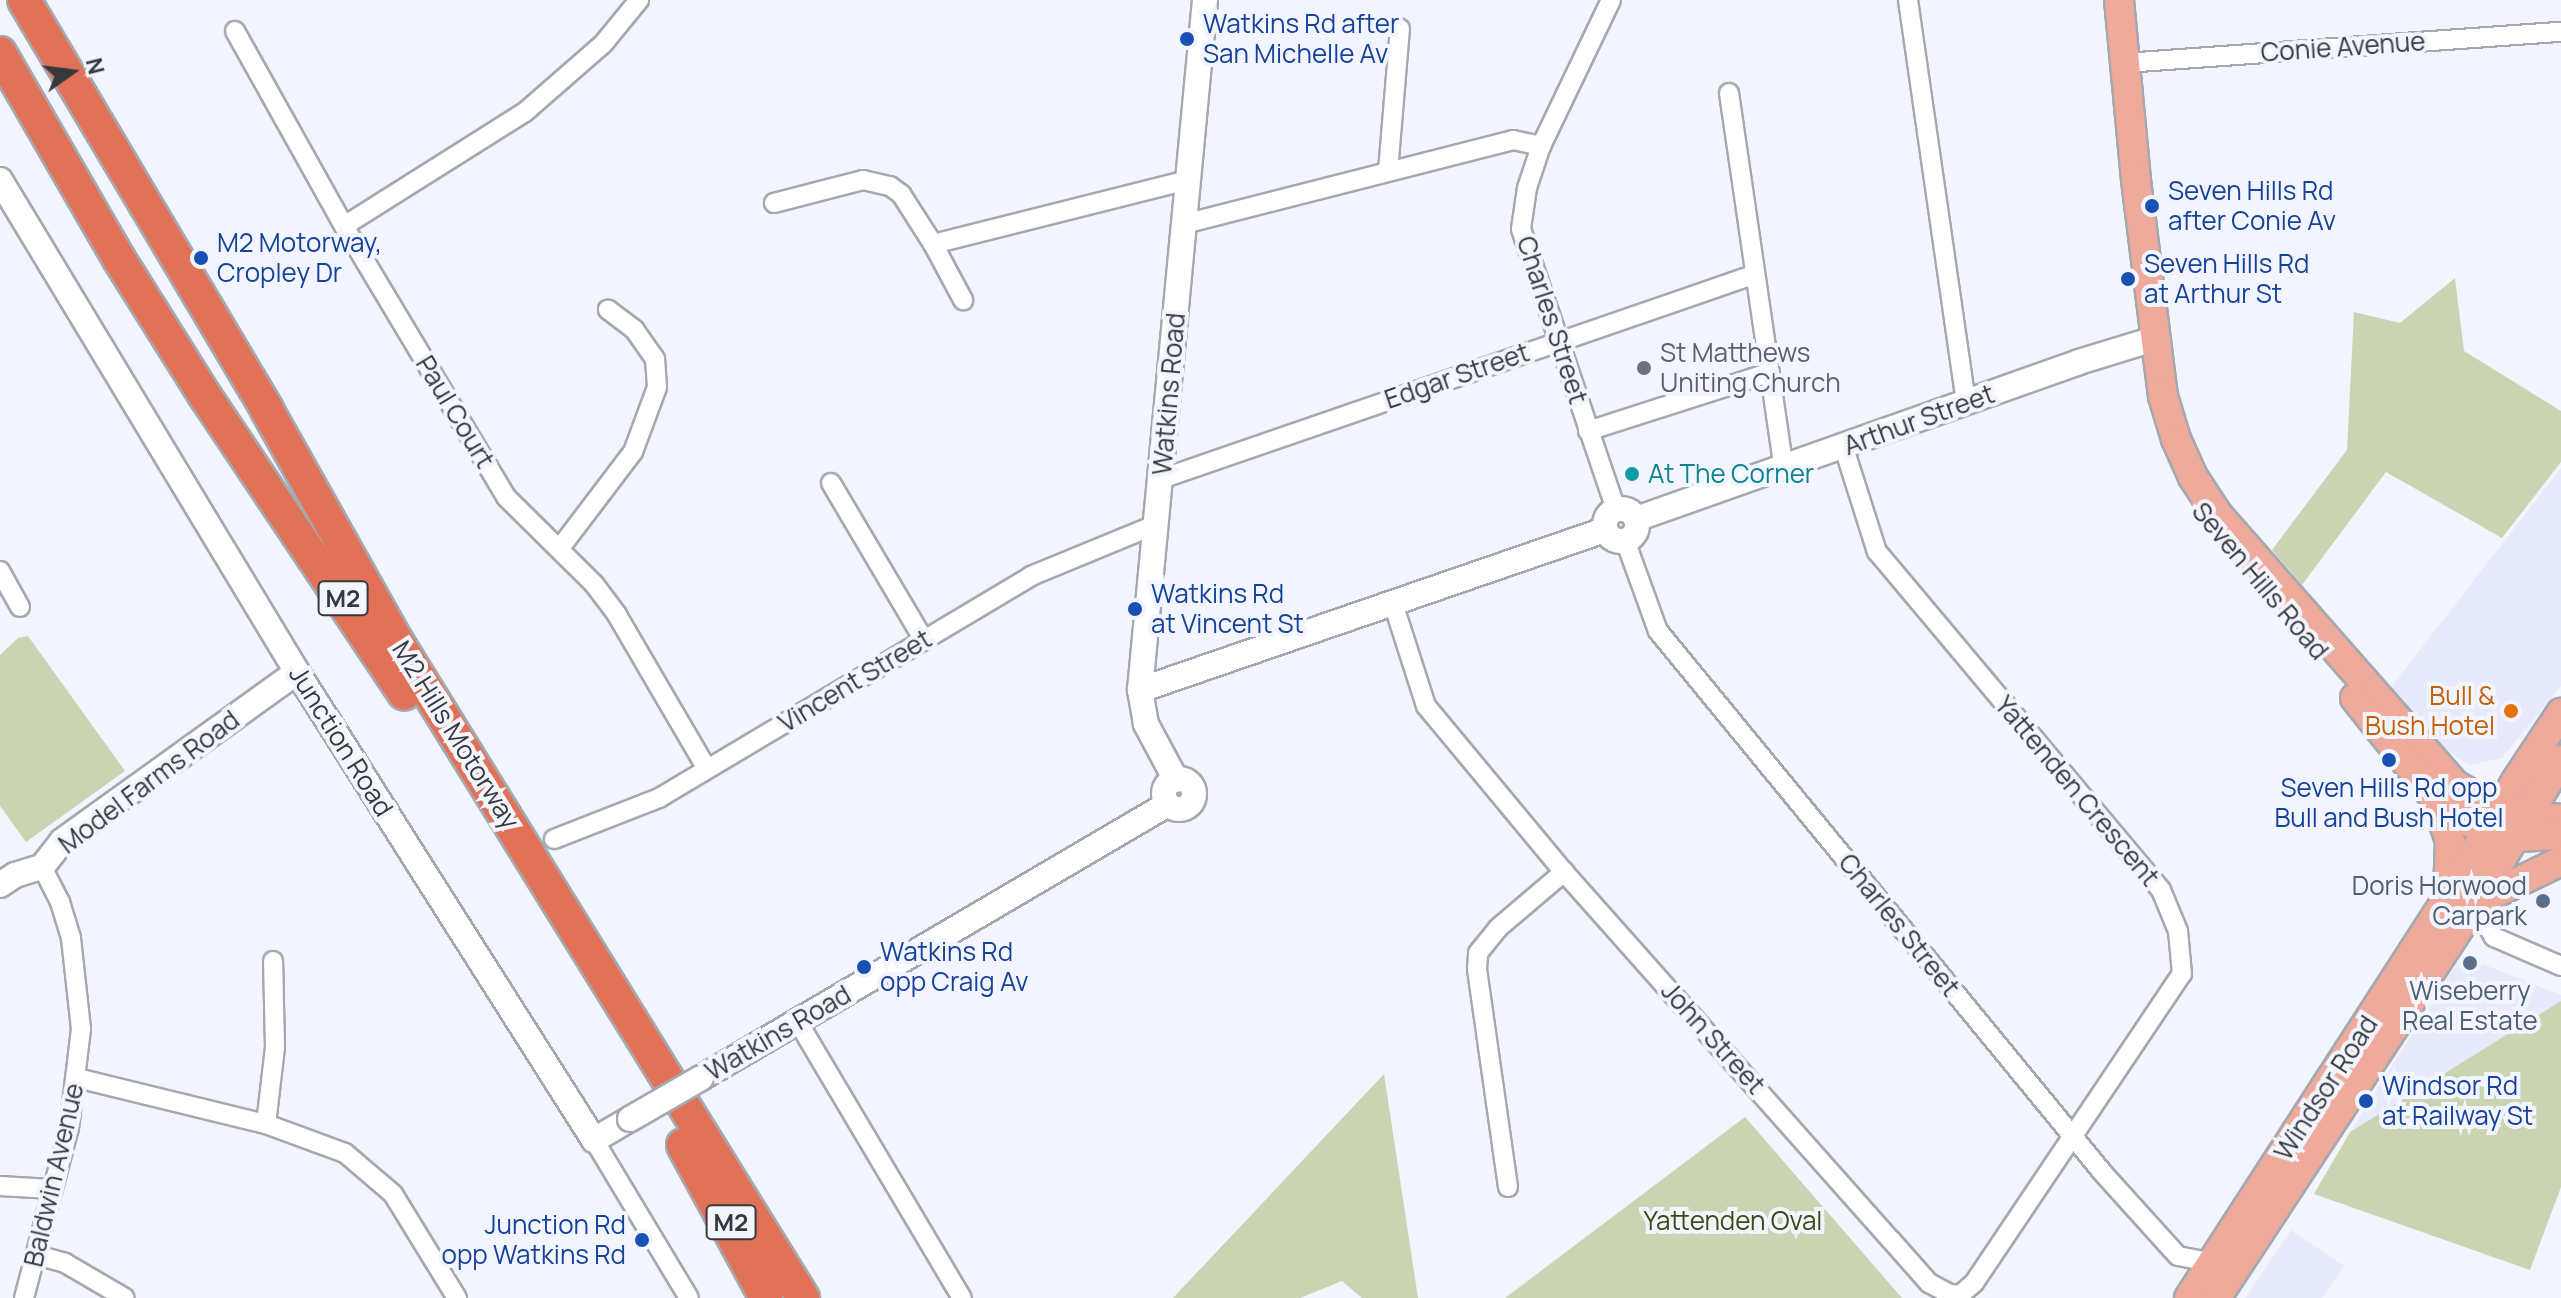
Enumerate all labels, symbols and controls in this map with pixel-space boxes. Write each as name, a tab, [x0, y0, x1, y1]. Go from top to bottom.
place label: Watkins Rd after San Michelle Av	[1203, 8, 1399, 70]
street label: Conie Avenue	[2260, 26, 2426, 68]
marker: Watkins Rd after San Michelle Av	[1178, 30, 1196, 48]
north arrow	[32, 32, 112, 112]
text: N	[79, 55, 112, 77]
place label: Seven Hills Rd after Conie Av	[2168, 175, 2336, 236]
marker: Seven Hills Rd after Conie Av	[2143, 197, 2161, 215]
place label: M2 Motorway, Cropley Dr	[217, 227, 382, 288]
street label: Charles Street	[1510, 232, 1594, 408]
place label: Seven Hills Rd at Arthur St	[2144, 248, 2310, 310]
marker: M2 Motorway, Cropley Dr	[192, 249, 210, 267]
marker: Seven Hills Rd at Arthur St	[2119, 270, 2137, 288]
street label: Watkins Road	[1146, 312, 1192, 476]
street label: Edgar Street	[1381, 337, 1533, 415]
place label: St Matthews Uniting Church	[1660, 337, 1841, 398]
street label: Paul Court	[409, 350, 501, 474]
marker: St Matthews Uniting Church	[1635, 359, 1653, 377]
street label: Arthur Street	[1839, 378, 1999, 462]
place label: At The Corner	[1648, 458, 1814, 490]
marker: At The Corner	[1623, 465, 1641, 483]
street label: Seven Hills Road	[2185, 496, 2335, 666]
road number: M2	[317, 578, 369, 618]
place label: Watkins Rd at Vincent St	[1151, 578, 1304, 640]
marker: Watkins Rd at Vincent St	[1126, 600, 1144, 618]
street label: Vincent Street	[773, 623, 937, 739]
street label: M2 Hills Motorway	[386, 635, 526, 835]
street label: Junction Road	[282, 660, 400, 822]
place label: Bull & Bush Hotel	[2365, 680, 2495, 742]
street label: Yattenden Crescent	[1988, 690, 2166, 892]
marker: Bull & Bush Hotel	[2502, 702, 2520, 720]
street label: Model Farms Road	[53, 704, 245, 860]
marker: Seven Hills Rd opp Bull and Bush Hotel	[2380, 751, 2398, 769]
place label: Seven Hills Rd opp Bull and Bush Hotel	[2274, 772, 2504, 834]
street label: Charles Street	[1832, 847, 1966, 1003]
place label: Doris Horwood Carpark	[2352, 870, 2527, 932]
marker: Doris Horwood Carpark	[2534, 892, 2552, 910]
place label: Watkins Rd opp Craig Av	[880, 936, 1029, 998]
marker: Wiseberry Real Estate	[2461, 954, 2479, 972]
marker: Watkins Rd opp Craig Av	[855, 958, 873, 976]
place label: Wiseberry Real Estate	[2402, 975, 2538, 1036]
street label: John Street	[1655, 976, 1771, 1100]
street label: Watkins Road	[700, 979, 856, 1087]
street label: Windsor Road	[2268, 1010, 2384, 1166]
place label: Windsor Rd at Railway St	[2382, 1070, 2533, 1132]
street label: Baldwin Avenue	[18, 1080, 90, 1270]
marker: Windsor Rd at Railway St	[2357, 1092, 2375, 1110]
road number: M2	[705, 1202, 757, 1242]
park label: Yattenden Oval	[1644, 1205, 1822, 1237]
place label: Junction Rd opp Watkins Rd	[442, 1209, 626, 1270]
marker: Junction Rd opp Watkins Rd	[633, 1231, 651, 1249]

